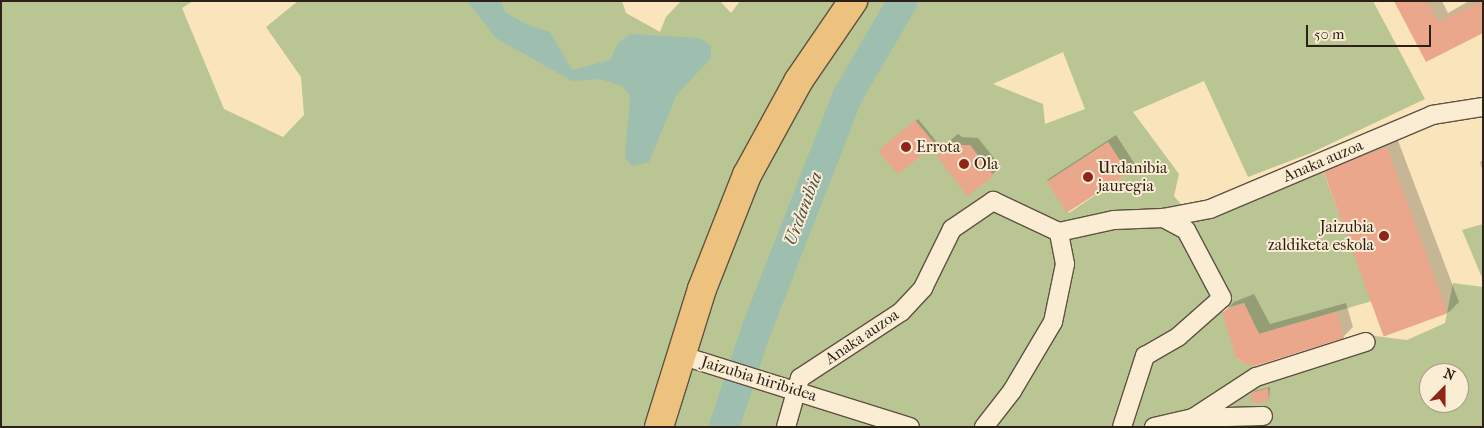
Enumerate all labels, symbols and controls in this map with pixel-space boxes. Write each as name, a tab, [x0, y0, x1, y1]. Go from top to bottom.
scale bar	[1309, 15, 1434, 47]
text: 50 m	[1314, 25, 1344, 43]
street label: Anaka auzoa	[1280, 136, 1366, 186]
place label: Errota	[916, 137, 960, 157]
marker: Errota	[900, 141, 912, 153]
place label: Ola	[974, 154, 999, 174]
marker: Ola	[958, 158, 970, 170]
place label: Urdanibia jauregia	[1098, 158, 1167, 196]
water label: Urdanibia	[780, 169, 828, 249]
marker: Urdanibia jauregia	[1082, 171, 1094, 183]
place label: Jaizubia zaldiketa eskola	[1268, 217, 1374, 255]
marker: Jaizubia zaldiketa eskola	[1378, 230, 1390, 242]
street label: Anaka auzoa	[821, 305, 903, 369]
street label: Jaizubia hiribidea	[699, 352, 819, 406]
north arrow	[1419, 363, 1469, 413]
text: N	[1441, 365, 1458, 384]

